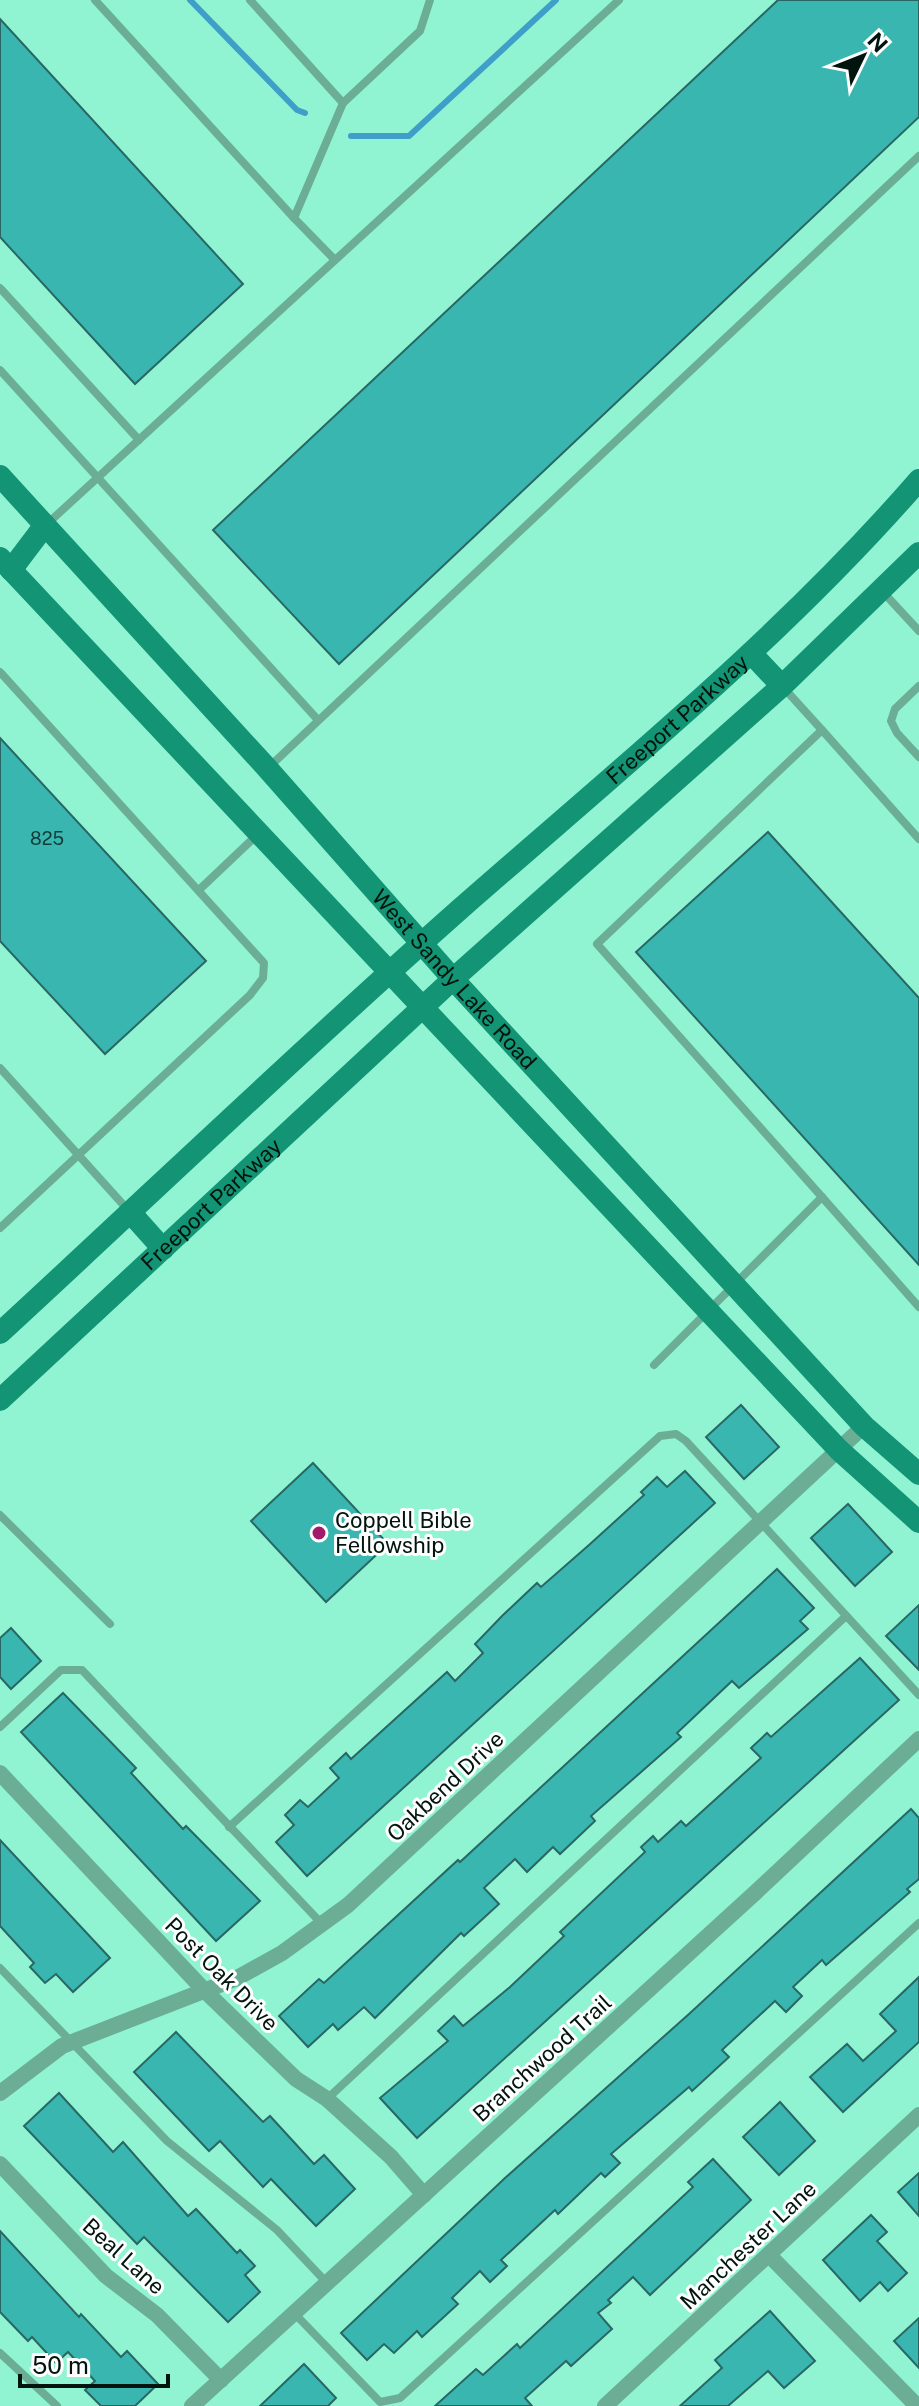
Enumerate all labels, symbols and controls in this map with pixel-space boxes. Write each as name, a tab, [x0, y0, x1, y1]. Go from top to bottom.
north arrow	[823, 16, 903, 96]
text: N	[862, 27, 893, 58]
street label: Freeport Parkway	[601, 649, 754, 789]
house number: 825	[30, 828, 64, 849]
street label: West Sandy Lake Road	[367, 884, 542, 1074]
street label: Freeport Parkway	[135, 1132, 287, 1275]
place label: Coppell Bible Fellowship	[335, 1507, 472, 1558]
marker: Coppell Bible Fellowship	[310, 1524, 328, 1542]
street label: Oakbend Drive	[381, 1725, 509, 1847]
street label: Post Oak Drive	[160, 1912, 284, 2036]
street label: Branchwood Trail	[467, 1989, 617, 2127]
street label: Manchester Lane	[675, 2175, 821, 2315]
street label: Beal Lane	[78, 2213, 170, 2299]
scale bar	[20, 2338, 168, 2388]
text: 50 m	[32, 2351, 89, 2379]

